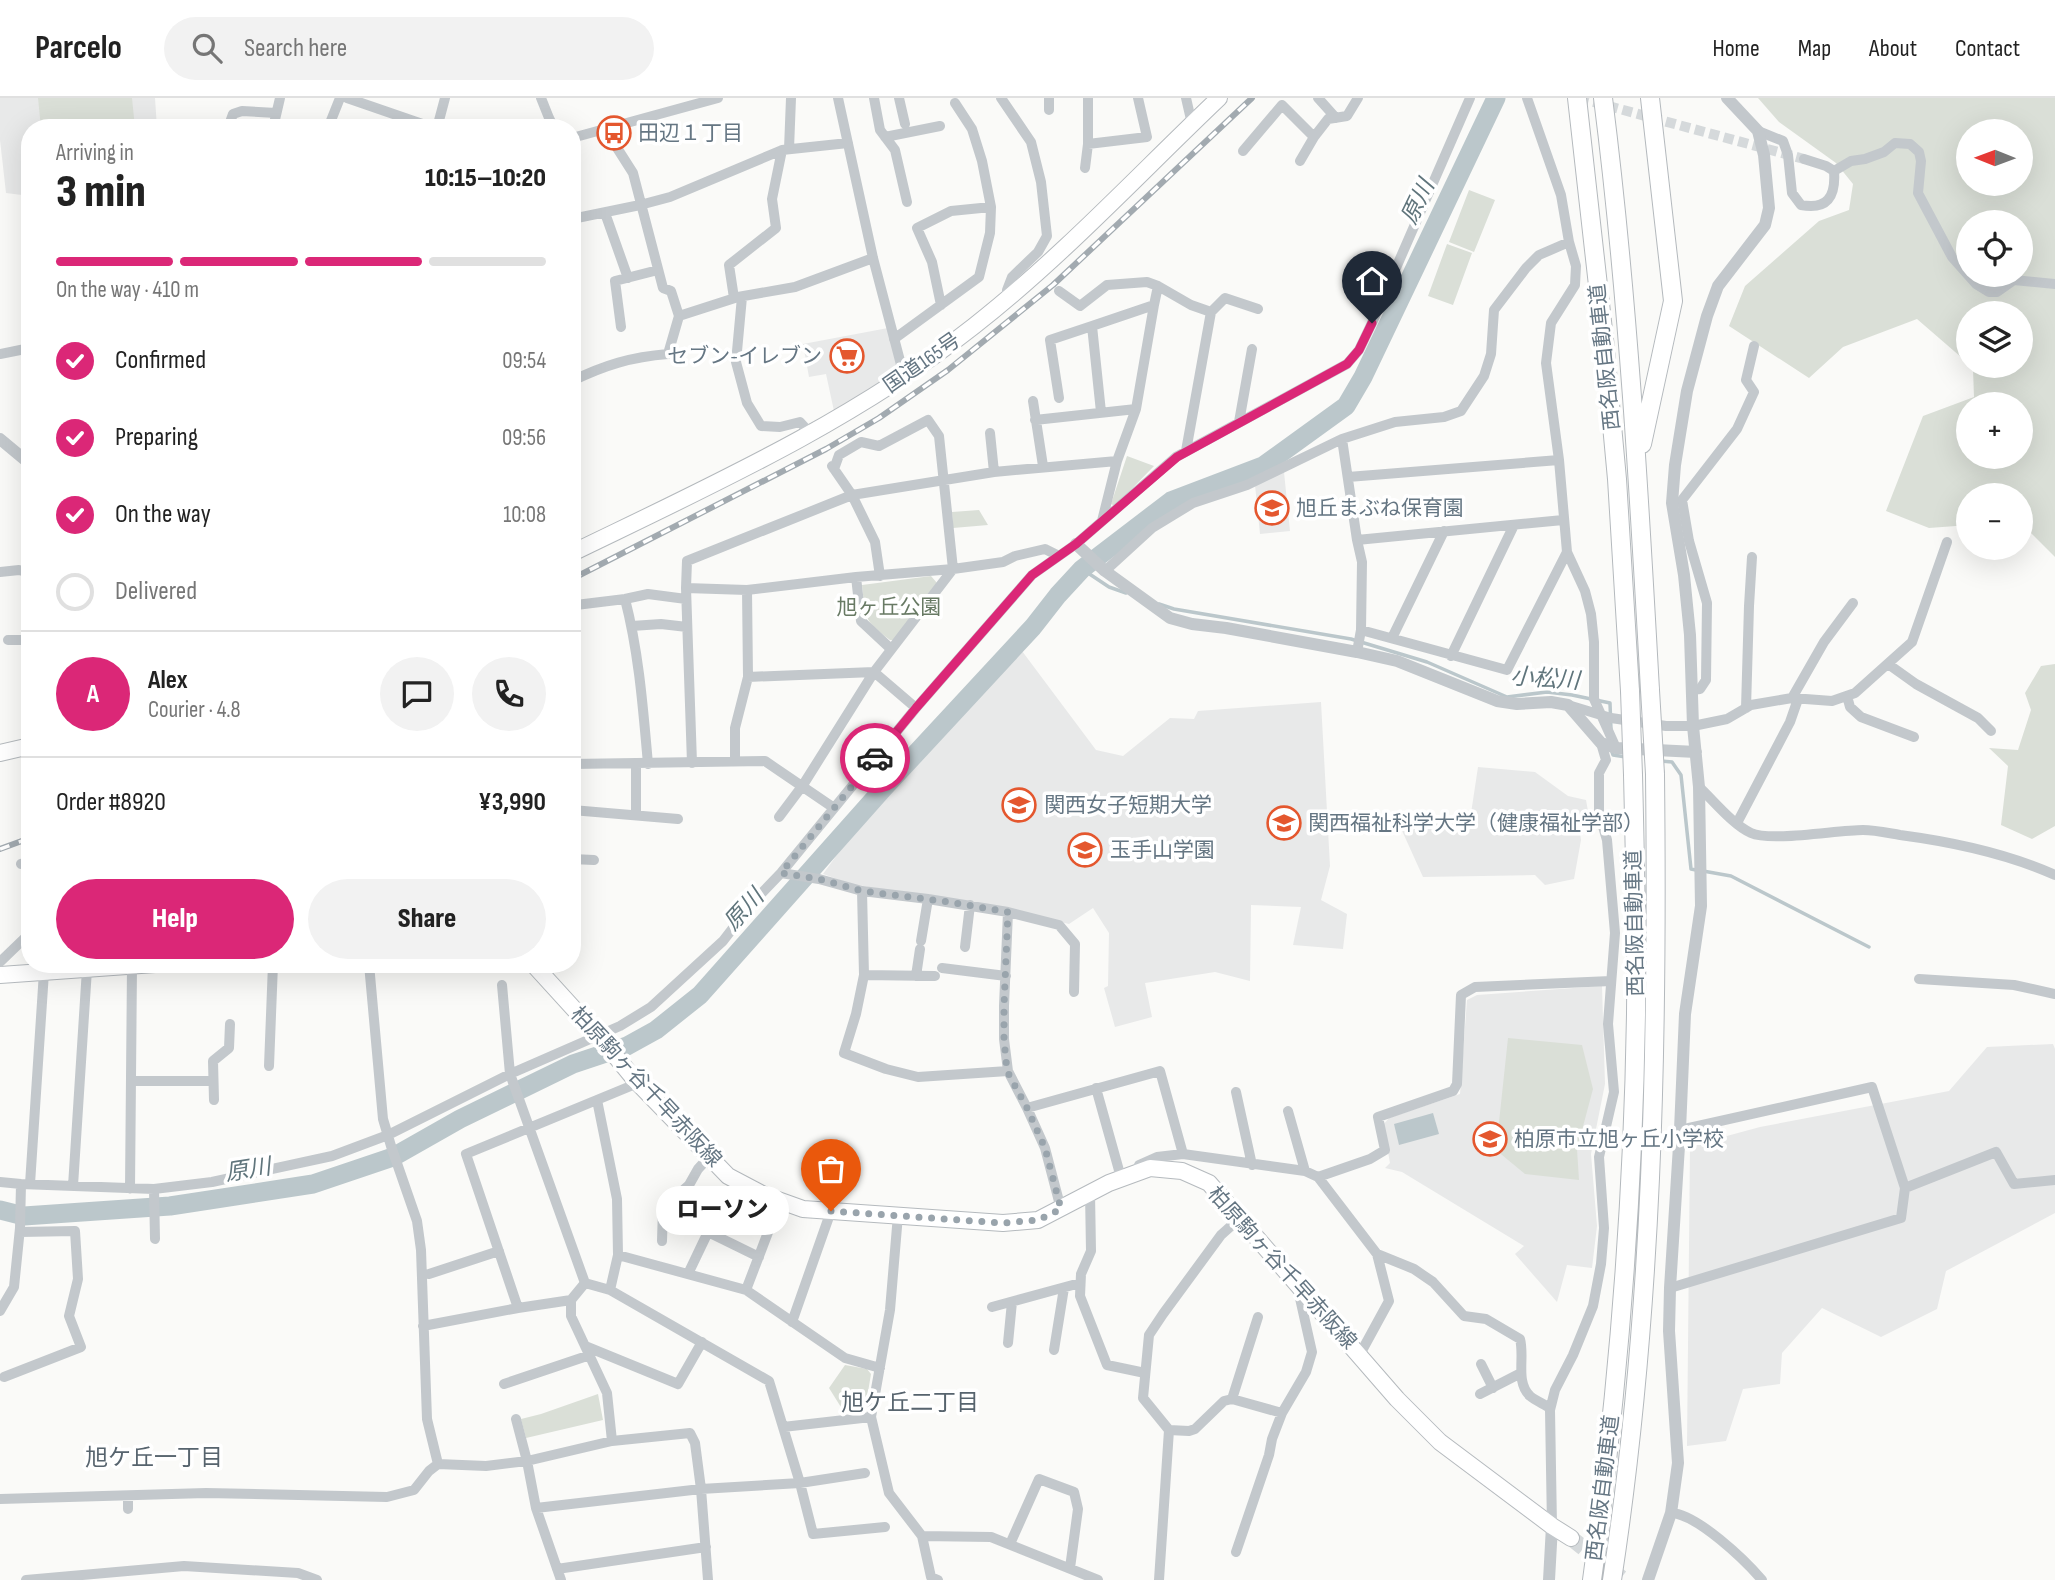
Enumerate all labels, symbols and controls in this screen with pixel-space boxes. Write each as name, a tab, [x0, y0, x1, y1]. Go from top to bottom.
search box	[164, 17, 654, 80]
text: Parcelo	[35, 28, 122, 68]
icon: search	[188, 29, 226, 67]
text: Search here	[244, 33, 347, 64]
text: Home	[1712, 34, 1760, 63]
text: Map	[1798, 34, 1831, 63]
text: About	[1869, 34, 1917, 63]
text: Contact	[1955, 34, 2020, 63]
bus stop icon: 田辺１丁目	[595, 114, 633, 152]
north arrow	[1956, 119, 2034, 196]
map controls	[1956, 119, 2033, 560]
place label: 田辺１丁目	[638, 121, 743, 146]
text: Arriving in	[56, 139, 134, 167]
text: 10:15–10:20	[425, 163, 546, 194]
text: 3 min	[56, 165, 146, 220]
water label: 原川	[1395, 172, 1442, 229]
button: locate	[1956, 210, 2033, 287]
pin	[1342, 251, 1402, 323]
icon: home	[1353, 262, 1391, 300]
text: On the way · 410 m	[56, 276, 199, 304]
street label: 西名阪自動車道	[1585, 283, 1625, 431]
button: layers	[1956, 301, 2033, 378]
street label: 国道165号	[879, 328, 965, 398]
supermarket icon: セブン-イレブン	[828, 337, 866, 375]
icon: check	[56, 342, 94, 380]
place label: セブン-イレブン	[667, 344, 822, 369]
text: Confirmed	[115, 345, 206, 376]
text: 09:54	[502, 347, 546, 375]
button: +	[1956, 392, 2033, 469]
icon: check	[56, 419, 94, 457]
text: Preparing	[115, 422, 198, 453]
text: 09:56	[502, 424, 546, 452]
button: −	[1956, 483, 2033, 560]
school or university icon: 旭丘まぶね保育園	[1253, 489, 1291, 527]
icon: check	[56, 496, 94, 534]
place label: 旭丘まぶね保育園	[1296, 496, 1464, 521]
text: On the way	[115, 499, 211, 530]
text: 10:08	[503, 501, 546, 529]
text: Delivered	[115, 576, 197, 607]
park label: 旭ヶ丘公園	[837, 595, 942, 620]
button: chat	[380, 657, 454, 731]
button: phone	[472, 657, 546, 731]
water label: 小松川	[1510, 663, 1583, 696]
text: Alex	[148, 665, 188, 696]
text: A	[87, 679, 99, 710]
text: Courier · 4.8	[148, 696, 241, 724]
courier	[840, 723, 910, 793]
icon: car	[856, 739, 894, 777]
school or university icon: 関西女子短期大学	[1000, 786, 1038, 824]
text: Order #8920	[56, 787, 166, 818]
text: ¥3,990	[478, 787, 546, 818]
place label: 関西女子短期大学	[1044, 793, 1212, 818]
school or university icon: 関西福祉科学大学（健康福祉学部）	[1265, 804, 1303, 842]
place label: 関西福祉科学大学（健康福祉学部）	[1308, 811, 1644, 836]
school or university icon: 玉手山学園	[1066, 831, 1104, 869]
place label: 玉手山学園	[1110, 838, 1215, 863]
street label: 西名阪自動車道	[1621, 849, 1649, 997]
button: Help	[56, 879, 294, 959]
button: Share	[308, 879, 546, 959]
water label: 原川	[718, 881, 772, 936]
street label: 柏原駒ヶ谷千早赤阪線	[565, 1002, 727, 1172]
school or university icon: 柏原市立旭ヶ丘小学校	[1471, 1120, 1509, 1158]
place label: 柏原市立旭ヶ丘小学校	[1514, 1127, 1724, 1152]
pin	[801, 1139, 861, 1211]
icon: bag	[812, 1150, 850, 1188]
water label: 原川	[223, 1152, 276, 1187]
street label: 柏原駒ヶ谷千早赤阪線	[1202, 1182, 1362, 1354]
callout: ローソン	[656, 1186, 789, 1236]
text: ローソン	[677, 1196, 769, 1224]
district label: 旭ケ丘二丁目	[841, 1389, 979, 1417]
street label: 西名阪自動車道	[1582, 1414, 1624, 1562]
district label: 旭ケ丘一丁目	[85, 1444, 223, 1472]

